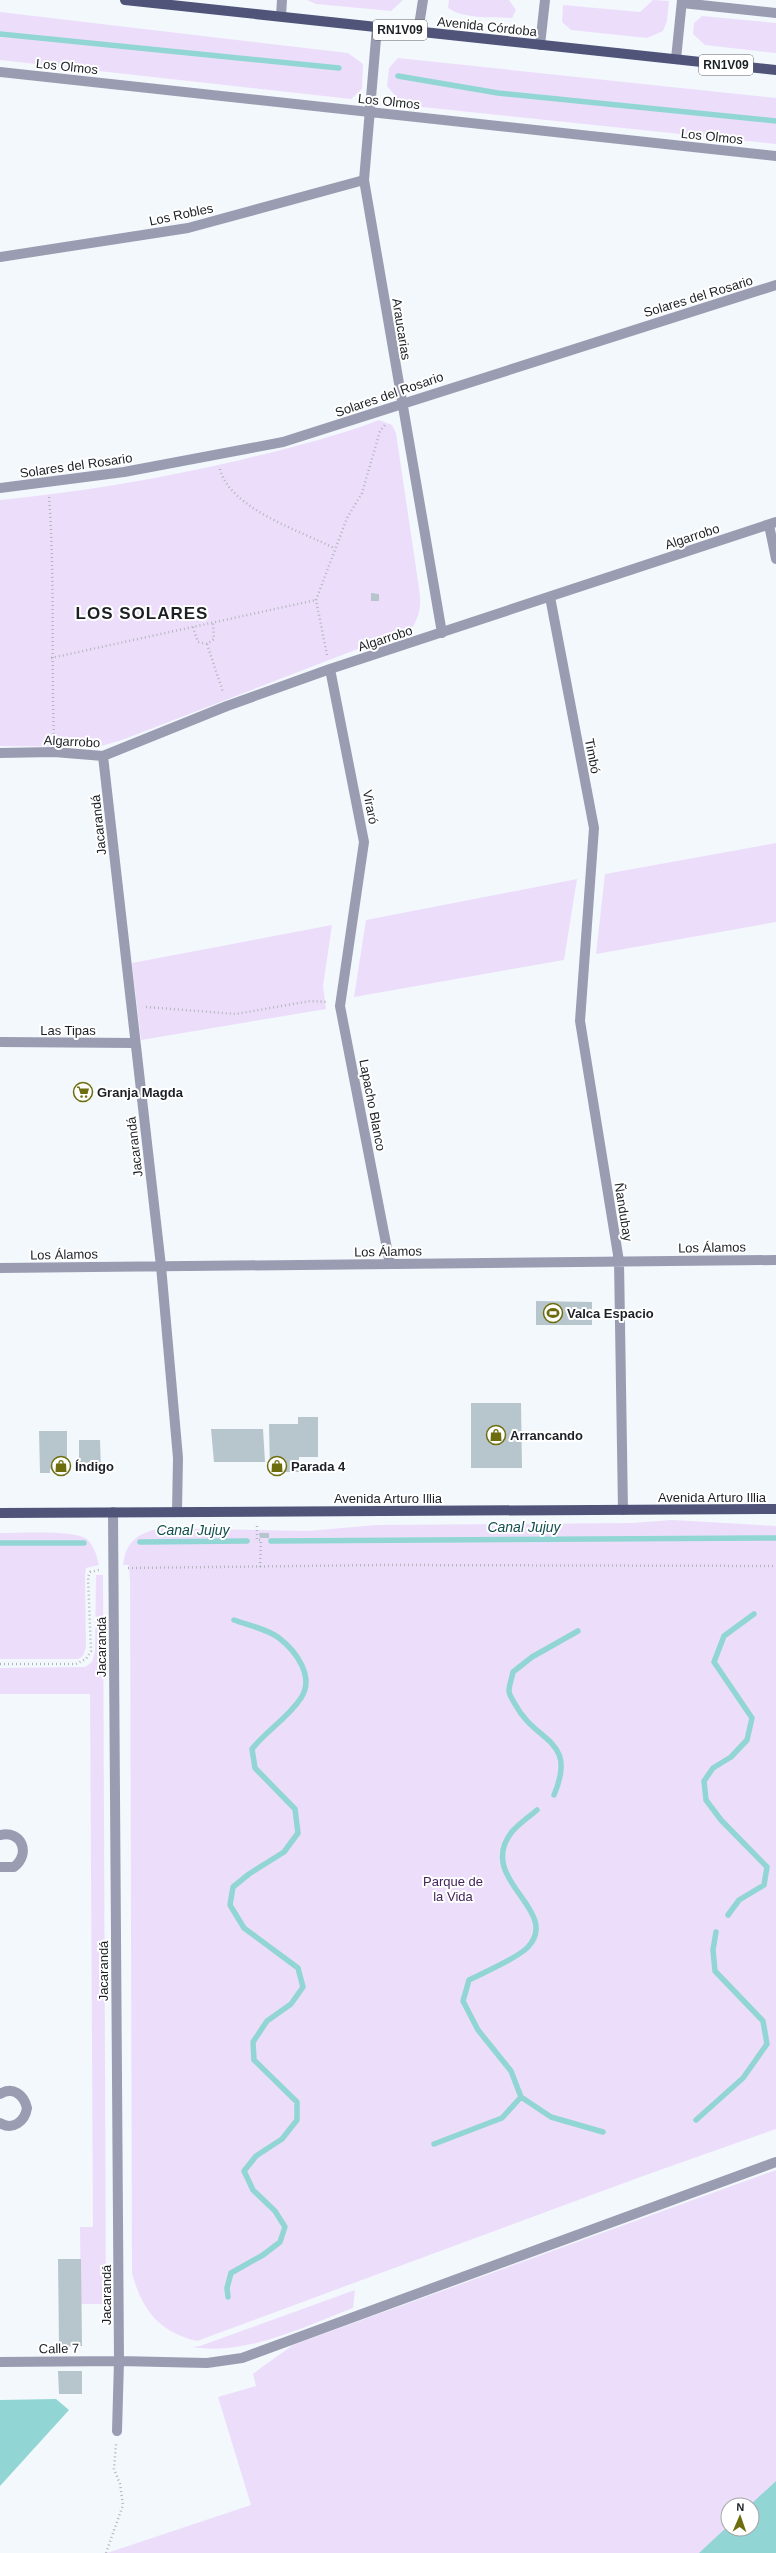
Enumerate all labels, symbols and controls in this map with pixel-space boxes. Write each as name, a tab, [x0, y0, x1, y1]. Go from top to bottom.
street label: Avenida Córdoba	[436, 14, 538, 39]
road number: RN1V09	[373, 20, 427, 40]
road number: RN1V09	[699, 55, 753, 75]
street label: Los Olmos	[35, 56, 99, 77]
street label: Los Olmos	[357, 91, 421, 112]
street label: Los Olmos	[680, 126, 744, 147]
street label: Los Robles	[148, 200, 215, 229]
street label: Solares del Rosario	[642, 273, 755, 320]
street label: Araucarias	[389, 297, 414, 361]
street label: Solares del Rosario	[333, 369, 445, 420]
street label: Solares del Rosario	[19, 450, 133, 481]
street label: Algarrobo	[663, 521, 721, 552]
district label: LOS SOLARES	[76, 604, 208, 623]
street label: Algarrobo	[356, 623, 414, 654]
street label: Algarrobo	[43, 733, 101, 750]
street label: Timbó	[582, 737, 603, 775]
street label: Viraró	[360, 789, 381, 825]
street label: Jacarandá	[88, 793, 109, 856]
street label: Las Tipas	[40, 1023, 96, 1038]
street label: Lapacho Blanco	[356, 1058, 389, 1152]
supermarket icon: Granja Magda	[72, 1081, 94, 1103]
place label: Granja Magda	[97, 1085, 184, 1100]
street label: Jacarandá	[123, 1115, 146, 1178]
street label: Ñandubay	[611, 1182, 636, 1243]
street label: Los Álamos	[678, 1239, 747, 1256]
street label: Los Álamos	[354, 1243, 423, 1260]
street label: Los Álamos	[30, 1246, 99, 1263]
sports icon: Valca Espacio	[542, 1302, 564, 1324]
place label: Valca Espacio	[567, 1306, 654, 1321]
shop icon: Arrancando	[485, 1424, 507, 1446]
place label: Arrancando	[510, 1428, 583, 1443]
shop icon: Índigo	[50, 1455, 72, 1477]
shop icon: Parada 4	[266, 1455, 288, 1477]
place label: Índigo	[75, 1459, 114, 1474]
place label: Parada 4	[291, 1459, 346, 1474]
street label: Avenida Arturo Illia	[658, 1490, 767, 1505]
street label: Avenida Arturo Illia	[334, 1491, 443, 1506]
water label: Canal Jujuy	[487, 1519, 562, 1535]
water label: Canal Jujuy	[156, 1522, 231, 1538]
street label: Jacarandá	[94, 1616, 109, 1677]
park label: Parque de la Vida	[423, 1874, 483, 1904]
street label: Jacarandá	[96, 1940, 111, 2001]
street label: Jacarandá	[99, 2264, 114, 2325]
street label: Calle 7	[39, 2341, 79, 2356]
north arrow	[720, 2497, 760, 2537]
text: N	[736, 2501, 745, 2513]

